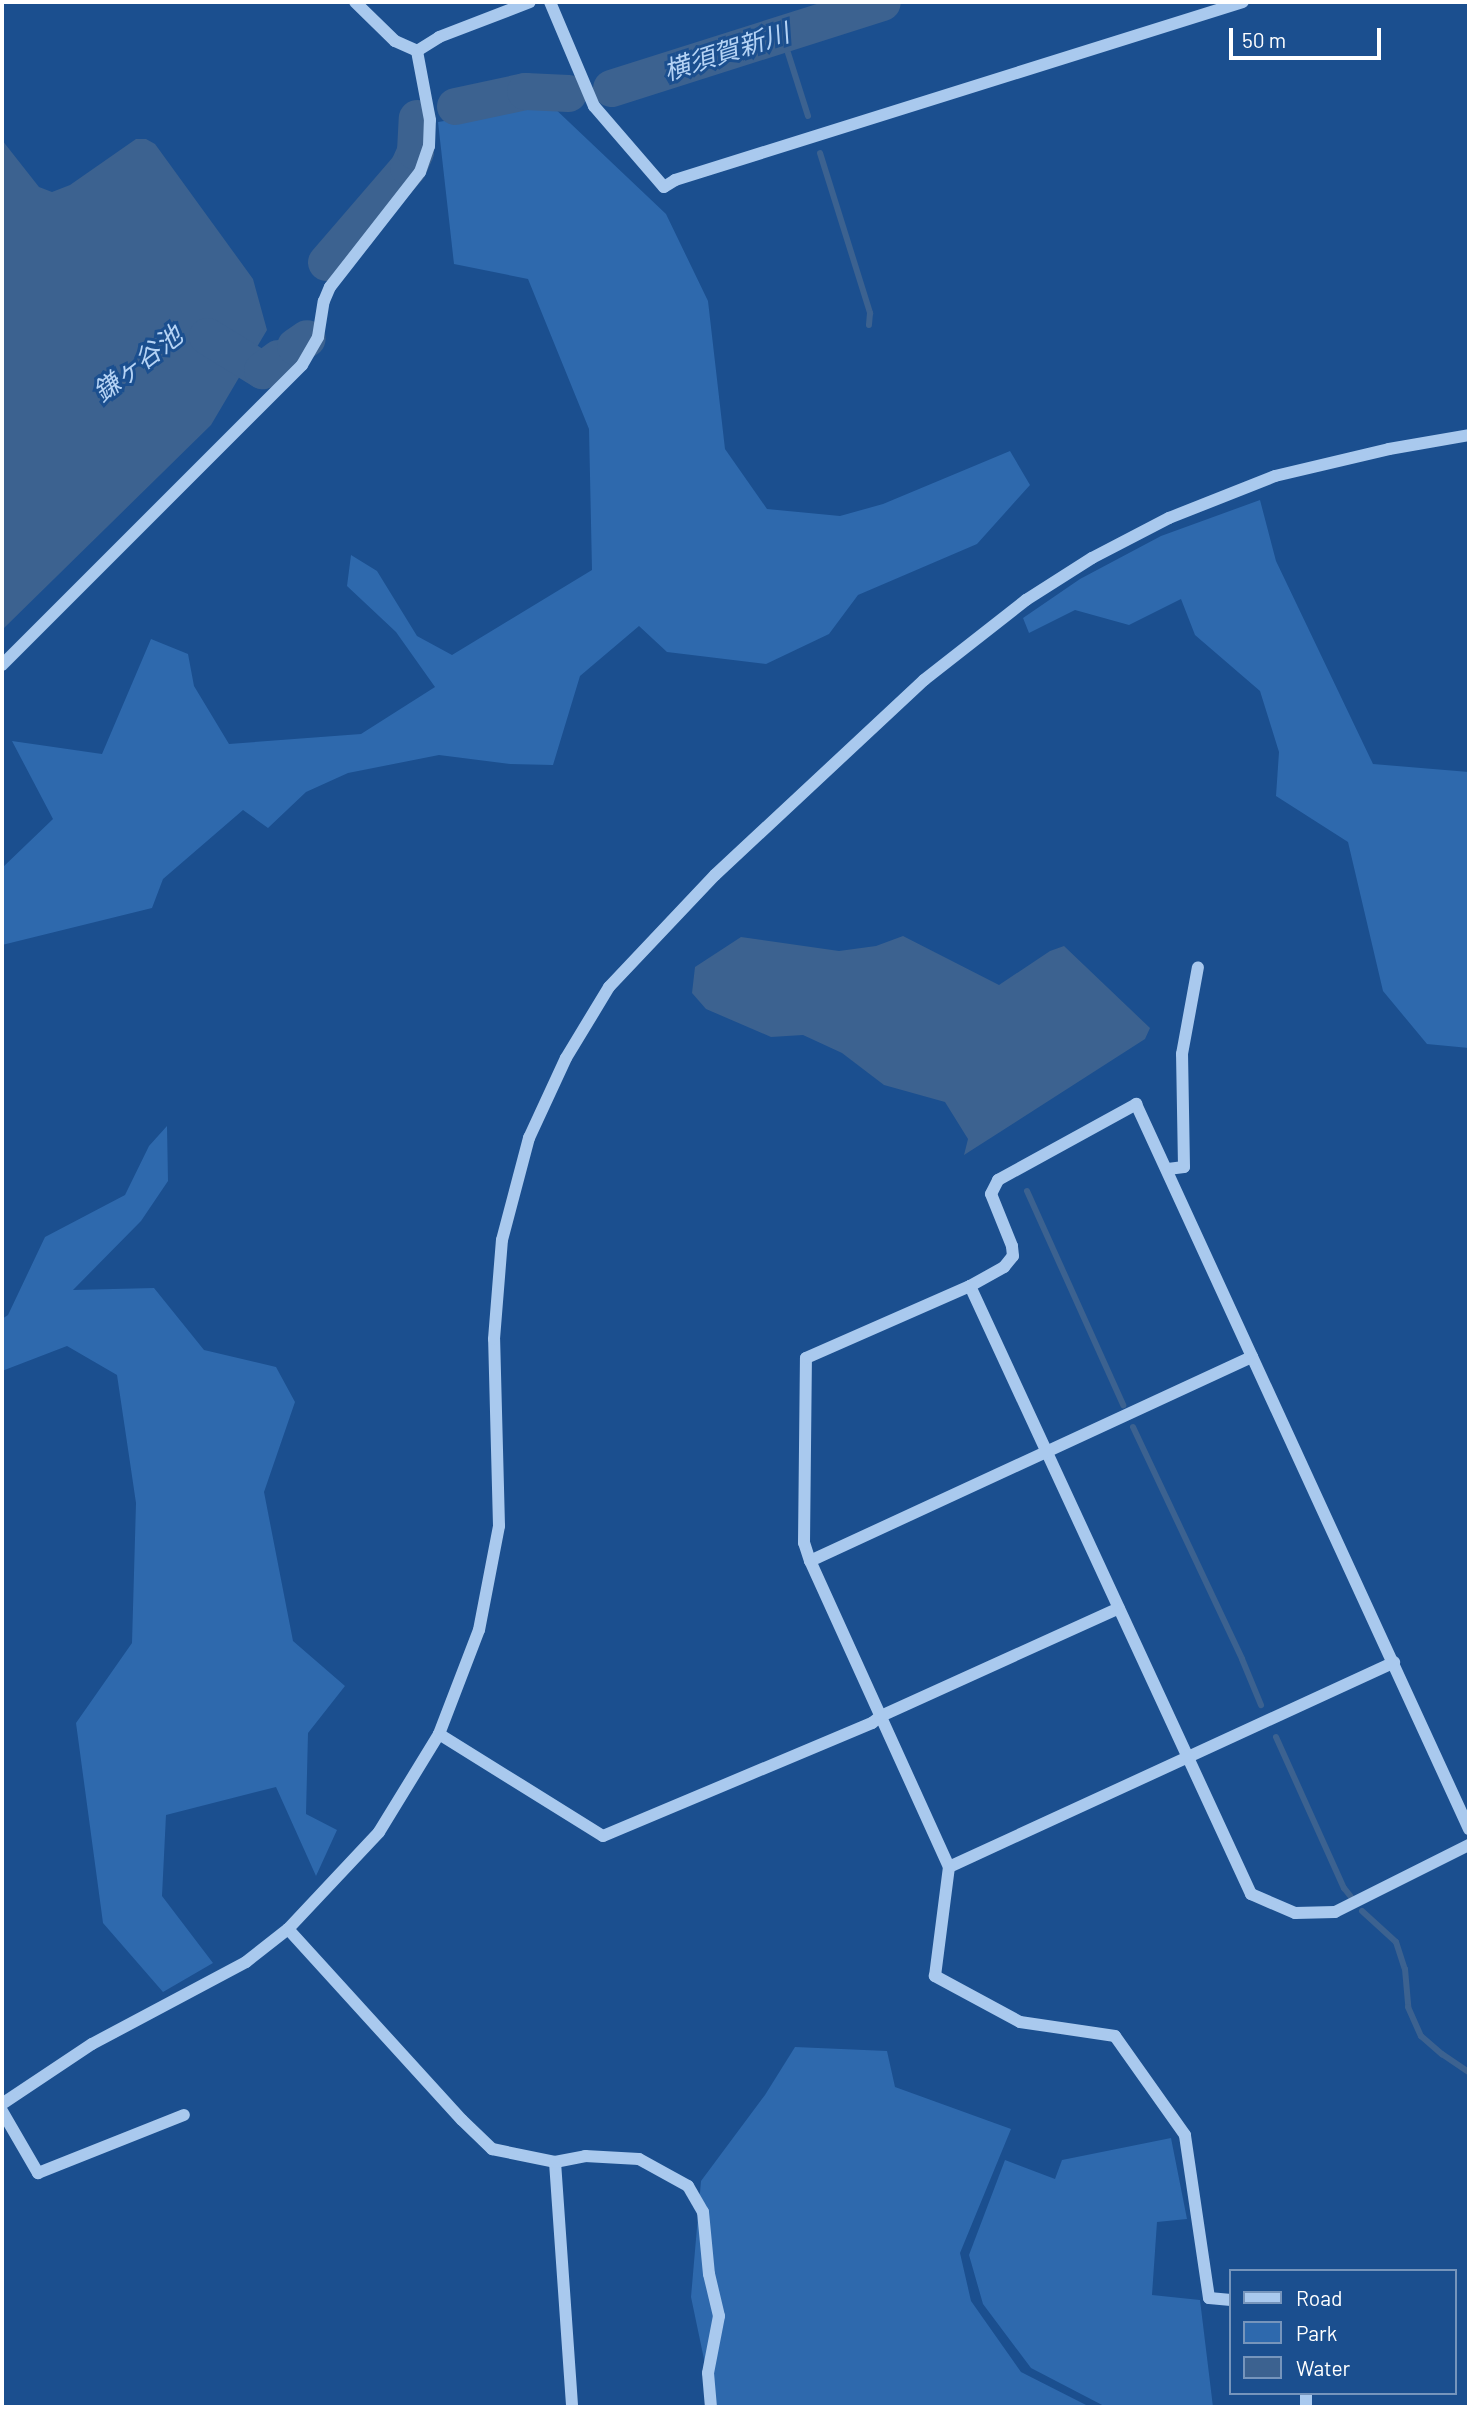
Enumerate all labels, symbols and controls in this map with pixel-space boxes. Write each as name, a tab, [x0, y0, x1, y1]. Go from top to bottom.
scale bar	[1233, 14, 1385, 58]
water label: 横須賀新川	[659, 16, 793, 86]
text: 50 m	[1242, 27, 1286, 52]
water label: 鎌ヶ谷池	[86, 319, 188, 407]
legend	[1230, 2269, 1457, 2395]
text: Road	[1296, 2285, 1342, 2310]
text: Park	[1296, 2320, 1337, 2345]
text: Water	[1296, 2355, 1350, 2380]

